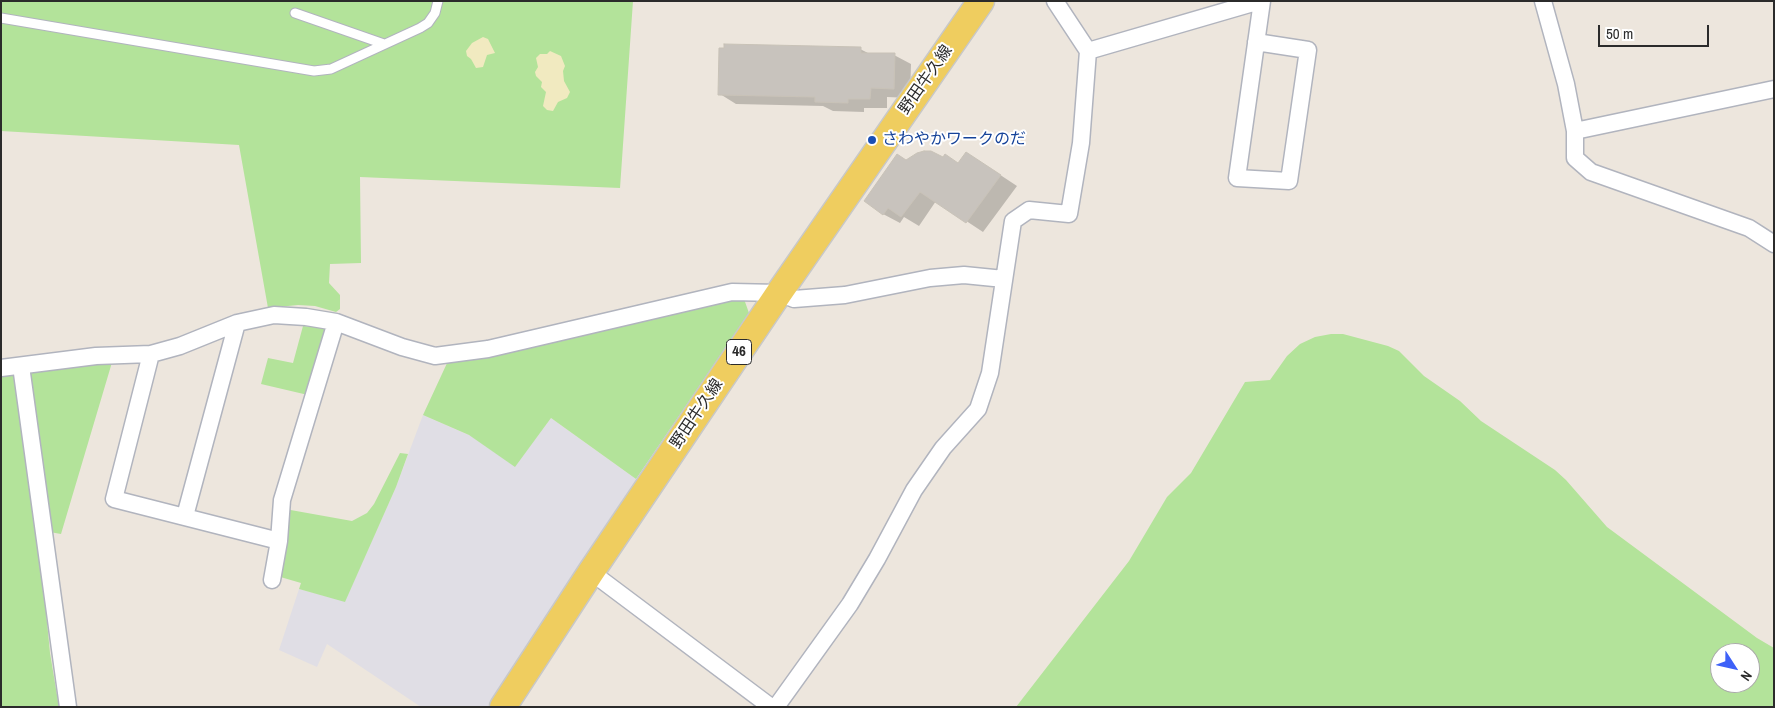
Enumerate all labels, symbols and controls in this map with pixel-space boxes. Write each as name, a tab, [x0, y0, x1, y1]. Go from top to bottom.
scale bar	[1600, 15, 1711, 47]
text: 50 m	[1606, 23, 1633, 44]
street label: 野田牛久線	[895, 42, 957, 118]
place label: さわやかワークのだ	[882, 130, 1026, 150]
marker: さわやかワークのだ	[866, 134, 878, 146]
road number: 46	[726, 340, 752, 364]
street label: 野田牛久線	[667, 375, 727, 453]
north arrow	[1710, 643, 1760, 693]
text: N	[1737, 667, 1756, 685]

